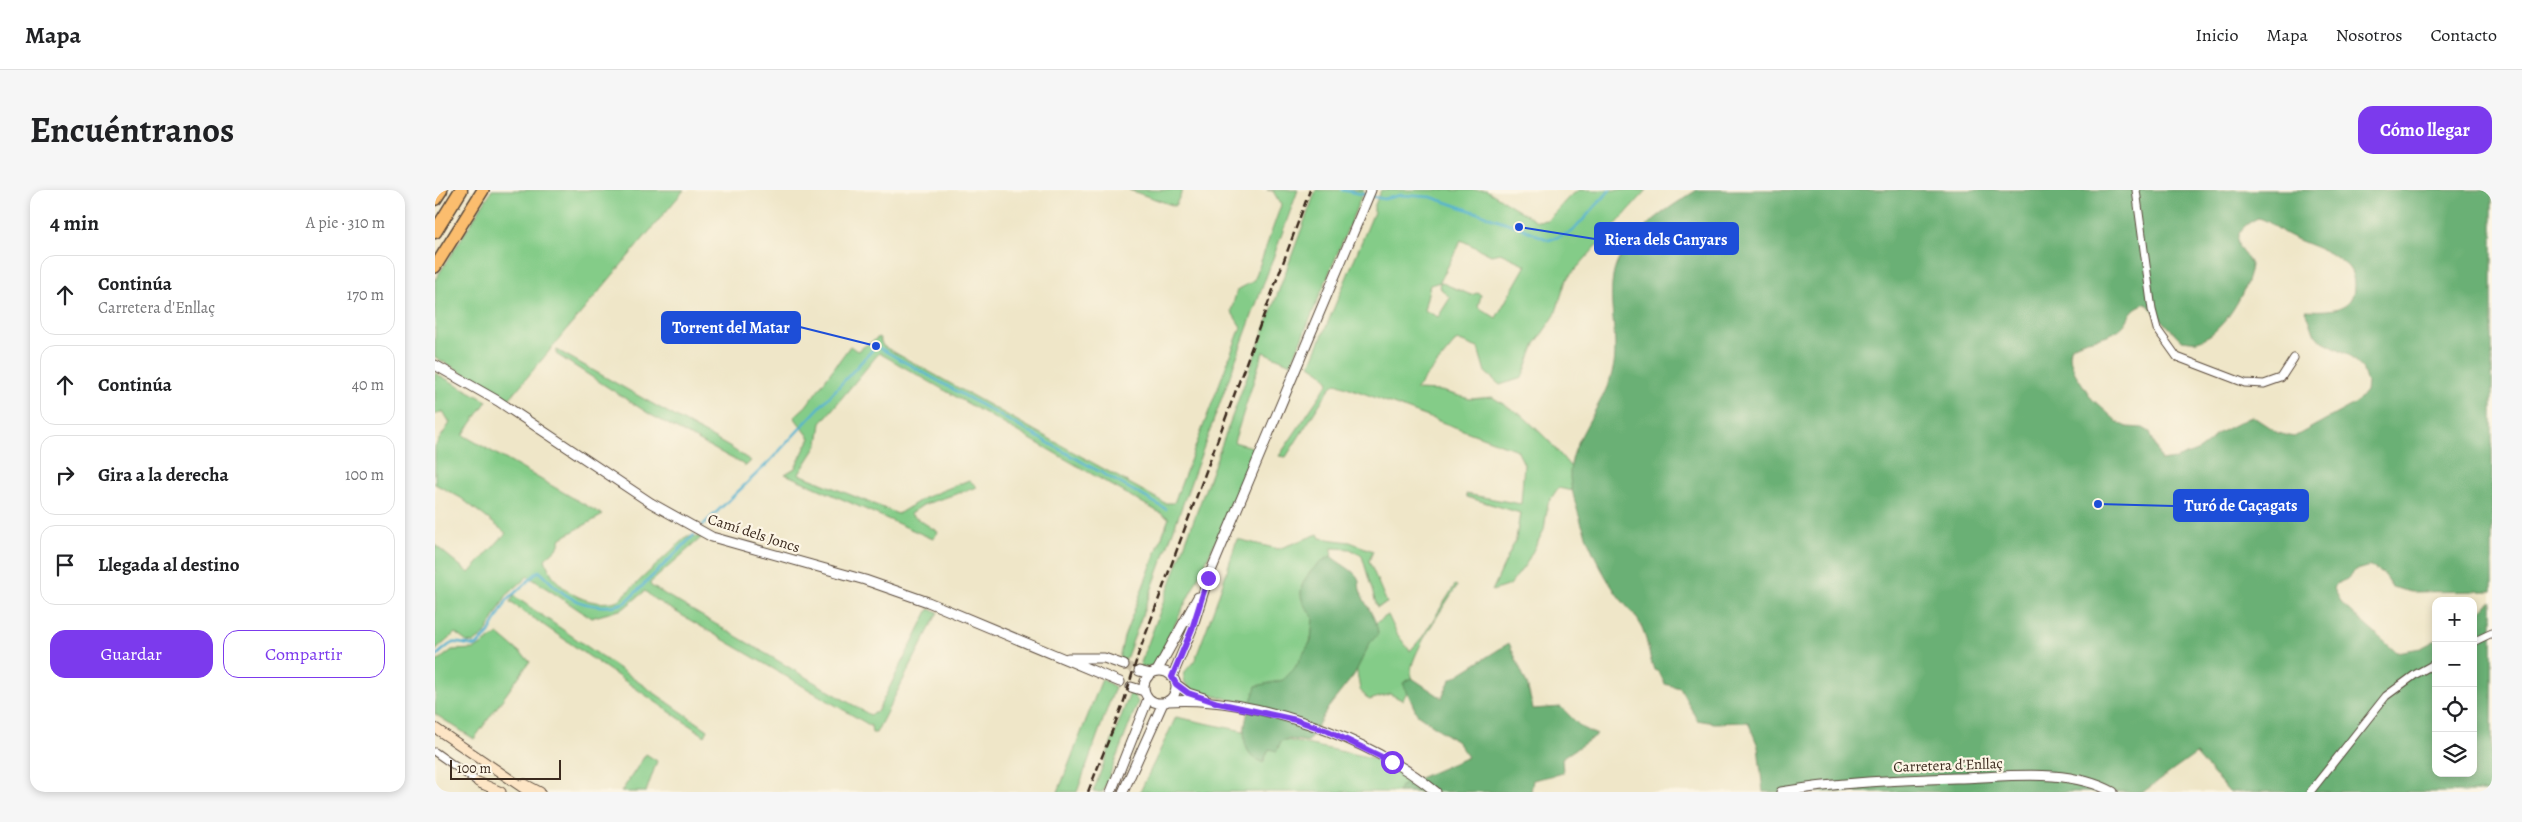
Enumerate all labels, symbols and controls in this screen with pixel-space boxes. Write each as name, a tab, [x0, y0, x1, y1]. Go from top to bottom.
text: Mapa	[25, 19, 81, 51]
text: Inicio	[2195, 23, 2238, 47]
text: Mapa	[2266, 23, 2308, 47]
text: Nosotros	[2336, 23, 2402, 47]
text: Contacto	[2430, 23, 2497, 47]
text: Encuéntranos	[30, 106, 234, 154]
button: Cómo llegar	[2358, 106, 2492, 154]
text: 4 min	[50, 209, 99, 237]
text: A pie · 310 m	[306, 212, 385, 234]
callout: Riera dels Canyars	[1595, 223, 1738, 254]
text: Riera dels Canyars	[1605, 229, 1727, 251]
text: Continúa	[98, 271, 172, 297]
icon: ahead	[51, 281, 79, 309]
text: 170 m	[347, 284, 384, 306]
text: Carretera d'Enllaç	[98, 297, 215, 319]
callout: Torrent del Matar	[662, 312, 800, 343]
text: Torrent del Matar	[672, 317, 790, 339]
icon: ahead	[51, 371, 79, 399]
text: Continúa	[98, 372, 172, 398]
text: 40 m	[352, 374, 384, 396]
icon: right	[51, 461, 79, 489]
text: Gira a la derecha	[98, 462, 229, 488]
text: 100 m	[345, 464, 384, 486]
callout: Turó de Caçagats	[2174, 490, 2308, 521]
text: Turó de Caçagats	[2184, 495, 2298, 517]
street label: Camí dels Joncs	[705, 509, 803, 557]
icon: arrive	[51, 551, 79, 579]
text: Llegada al destino	[98, 552, 240, 578]
route end	[1197, 567, 1220, 590]
map controls	[2432, 597, 2477, 777]
button: +	[2432, 597, 2477, 642]
button: Guardar	[50, 630, 213, 678]
button: Compartir	[223, 630, 385, 678]
button: −	[2432, 642, 2477, 687]
button: locate	[2432, 687, 2477, 732]
button: layers	[2432, 732, 2477, 777]
route start	[1381, 751, 1404, 774]
street label: Carretera d'Enllaç	[1893, 753, 2003, 777]
scale bar	[450, 757, 561, 780]
text: 100 m	[457, 759, 491, 778]

